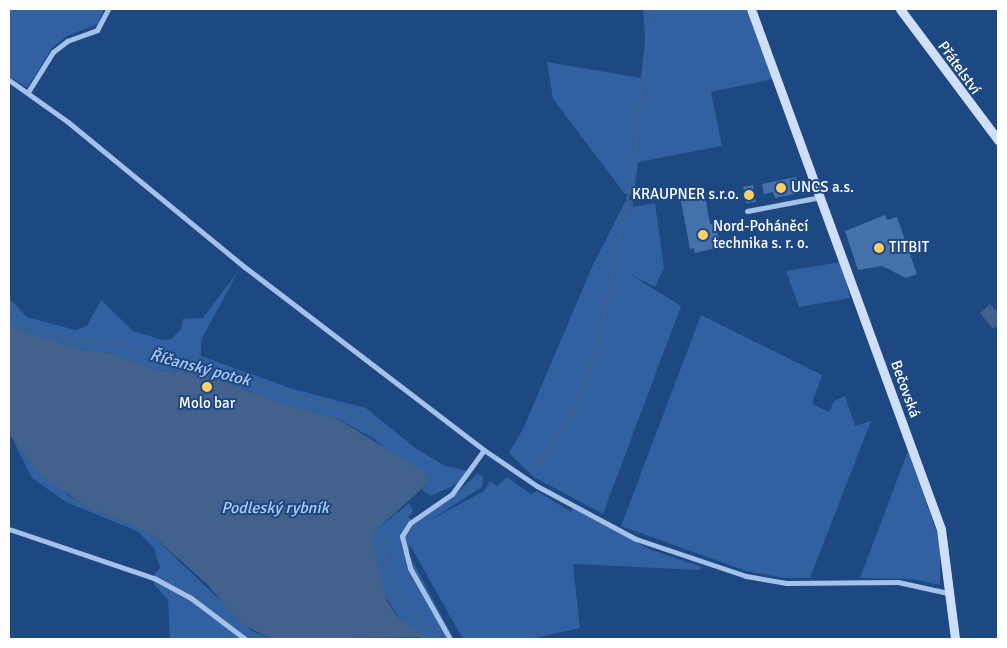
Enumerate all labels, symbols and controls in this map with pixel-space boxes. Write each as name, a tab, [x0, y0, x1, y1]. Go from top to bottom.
street label: Přátelství	[934, 38, 984, 98]
place label: UNCS a.s.	[791, 179, 854, 197]
marker: UNCS a.s.	[775, 182, 787, 194]
place label: KRAUPNER s.r.o.	[632, 186, 739, 204]
marker: KRAUPNER s.r.o.	[743, 189, 755, 201]
place label: Nord-Poháněcí technika s. r. o.	[713, 217, 809, 252]
marker: Nord-Poháněcí technika s. r. o.	[697, 229, 709, 241]
place label: TITBIT	[889, 239, 929, 257]
marker: TITBIT	[873, 242, 885, 254]
water label: Říčanský potok	[148, 345, 252, 391]
street label: Bečovská	[886, 358, 924, 420]
marker: Molo bar	[201, 381, 213, 393]
place label: Molo bar	[179, 395, 235, 413]
water label: Podleský rybník	[221, 498, 329, 518]

